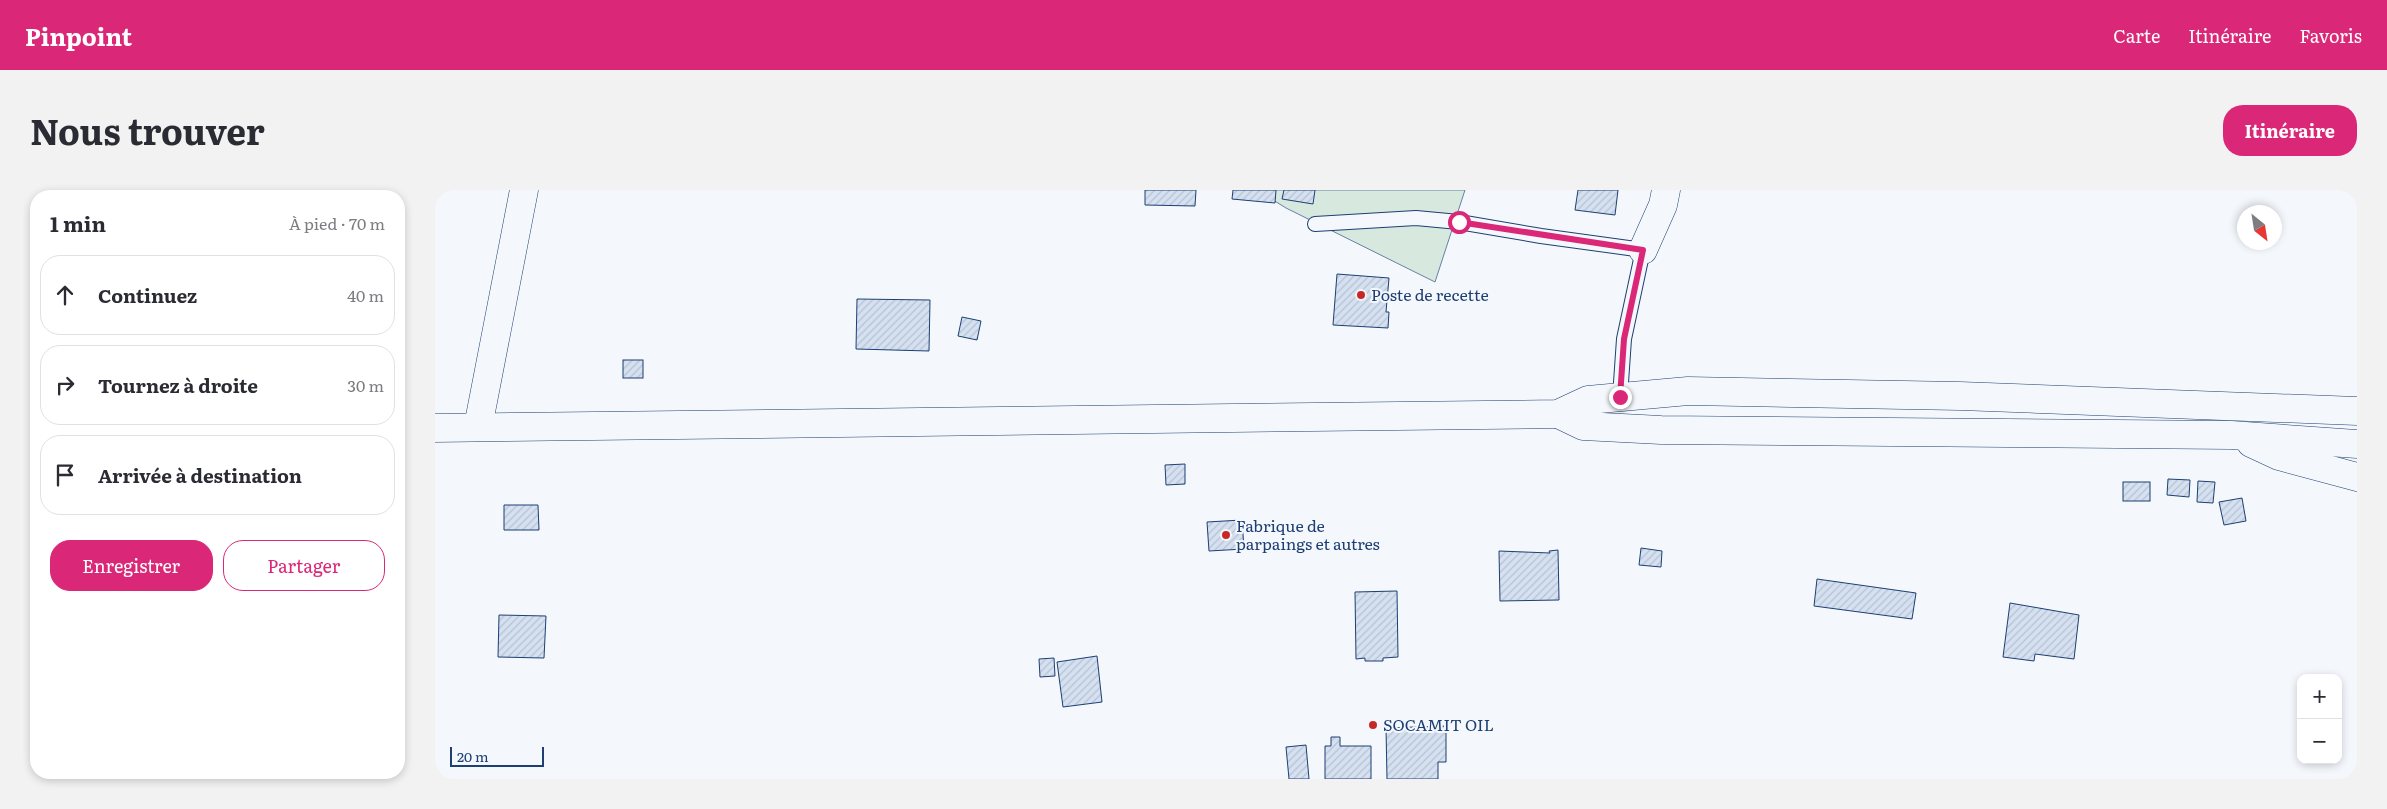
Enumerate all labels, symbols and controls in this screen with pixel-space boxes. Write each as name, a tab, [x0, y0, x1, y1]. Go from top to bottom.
text: Pinpoint	[25, 18, 132, 53]
text: Carte	[2113, 22, 2160, 49]
text: Itinéraire	[2188, 22, 2271, 49]
text: Favoris	[2299, 22, 2362, 49]
text: Nous trouver	[30, 104, 265, 156]
button: Itinéraire	[2223, 105, 2357, 156]
north arrow	[2237, 205, 2282, 250]
text: 1 min	[50, 207, 106, 238]
text: À pied · 70 m	[289, 211, 385, 235]
route start	[1448, 211, 1471, 234]
icon: ahead	[51, 281, 79, 309]
text: Continuez	[98, 281, 197, 309]
place label: Poste de recette	[1371, 282, 1489, 306]
text: 40 m	[347, 283, 384, 307]
marker: Poste de recette	[1355, 289, 1367, 301]
icon: right	[51, 371, 79, 399]
text: Tournez à droite	[98, 371, 258, 399]
text: 30 m	[347, 373, 384, 397]
route end	[1609, 386, 1632, 409]
icon: arrive	[51, 461, 79, 489]
text: Arrivée à destination	[98, 461, 302, 489]
place label: Fabrique de parpaings et autres	[1236, 513, 1380, 555]
marker: Fabrique de parpaings et autres	[1220, 529, 1232, 541]
button: Enregistrer	[50, 540, 213, 591]
button: Partager	[223, 540, 385, 591]
map controls	[2297, 674, 2342, 764]
button: +	[2297, 674, 2342, 719]
place label: SOCAMIT OIL	[1383, 712, 1494, 736]
marker: SOCAMIT OIL	[1367, 719, 1379, 731]
button: −	[2297, 719, 2342, 764]
scale bar	[450, 744, 544, 767]
text: 20 m	[457, 746, 489, 766]

